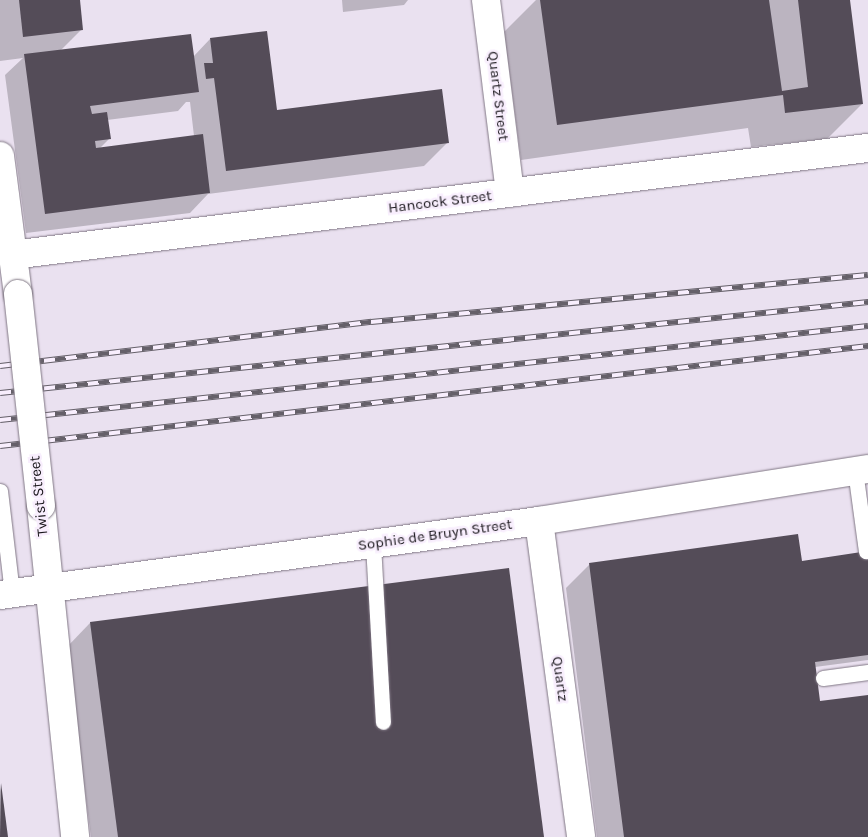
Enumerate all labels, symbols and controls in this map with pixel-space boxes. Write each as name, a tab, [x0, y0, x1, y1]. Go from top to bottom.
street label: Quartz Street	[484, 50, 512, 142]
street label: Hancock Street	[387, 187, 493, 217]
street label: Twist Street	[26, 455, 52, 537]
street label: Sophie de Bruyn Street	[357, 515, 513, 555]
street label: Quartz	[548, 655, 572, 703]

